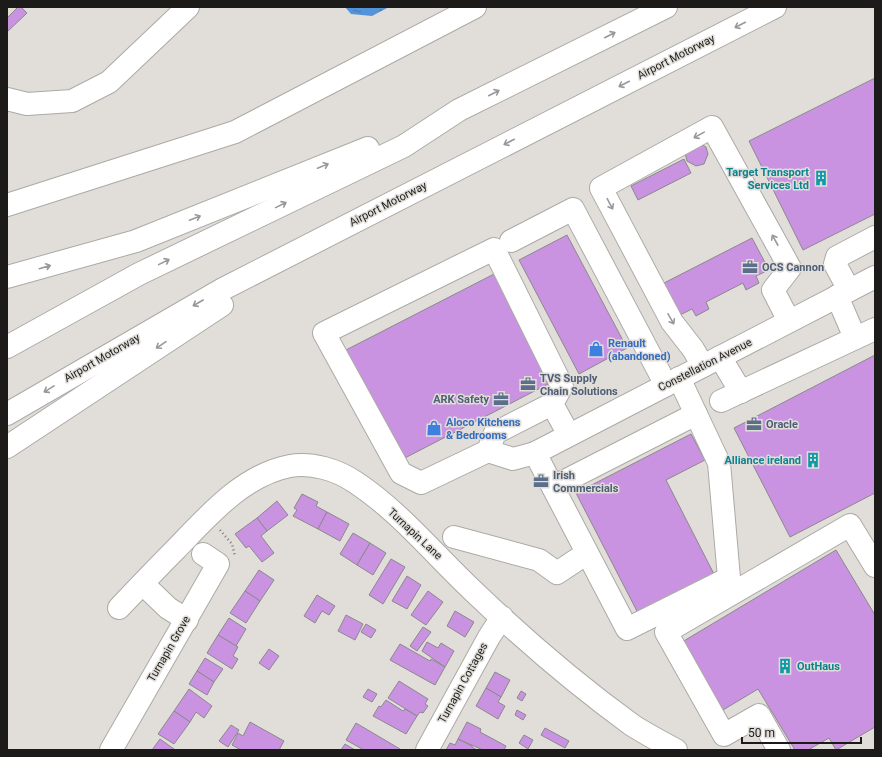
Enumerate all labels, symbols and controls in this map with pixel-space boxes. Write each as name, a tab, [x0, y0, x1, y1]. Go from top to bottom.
one-way arrow	[735, 21, 747, 29]
one-way arrow	[604, 31, 616, 38]
street label: Airport Motorway	[635, 32, 718, 82]
one-way arrow	[619, 80, 631, 88]
one-way arrow	[488, 89, 500, 96]
one-way arrow	[693, 131, 705, 139]
one-way arrow	[503, 139, 515, 147]
one-way arrow	[317, 162, 329, 170]
place label: Target Transport Services Ltd	[726, 166, 809, 192]
building icon: Target Transport Services Ltd	[812, 169, 830, 187]
street label: Airport Motorway	[347, 179, 430, 229]
one-way arrow	[607, 198, 614, 210]
one-way arrow	[275, 201, 287, 208]
one-way arrow	[188, 214, 200, 221]
one-way arrow	[770, 235, 778, 247]
one-way arrow	[158, 258, 170, 265]
office icon: OCS Cannon	[741, 258, 759, 276]
place label: OCS Cannon	[762, 261, 824, 274]
one-way arrow	[38, 263, 51, 270]
one-way arrow	[192, 300, 204, 308]
one-way arrow	[667, 313, 675, 325]
street label: Airport Motorway	[62, 331, 143, 385]
street label: Constellation Avenue	[656, 336, 754, 394]
place label: Renault (abandoned)	[608, 337, 671, 363]
shop icon: Renault (abandoned)	[587, 340, 605, 358]
one-way arrow	[155, 342, 167, 350]
place label: TVS Supply Chain Solutions	[540, 372, 618, 398]
office icon: TVS Supply Chain Solutions	[519, 375, 537, 393]
one-way arrow	[43, 385, 55, 393]
office icon: ARK Safety	[492, 390, 510, 408]
place label: ARK Safety	[433, 393, 489, 406]
office icon: Oracle	[745, 415, 763, 433]
place label: Aloco Kitchens & Bedrooms	[446, 416, 521, 442]
place label: Oracle	[766, 418, 798, 431]
shop icon: Aloco Kitchens & Bedrooms	[425, 419, 443, 437]
building icon: Alliance ireland	[804, 451, 822, 469]
place label: Alliance ireland	[724, 454, 801, 467]
place label: Irish Commercials	[553, 469, 619, 495]
office icon: Irish Commercials	[532, 472, 550, 490]
street label: Turnapin Lane	[385, 506, 445, 563]
street label: Turnapin Grove	[145, 614, 193, 684]
street label: Turnapin Cottages	[436, 640, 491, 725]
building icon: OutHaus	[776, 657, 794, 675]
place label: OutHaus	[797, 660, 840, 673]
scale bar	[742, 719, 861, 745]
text: 50 m	[748, 726, 775, 740]

